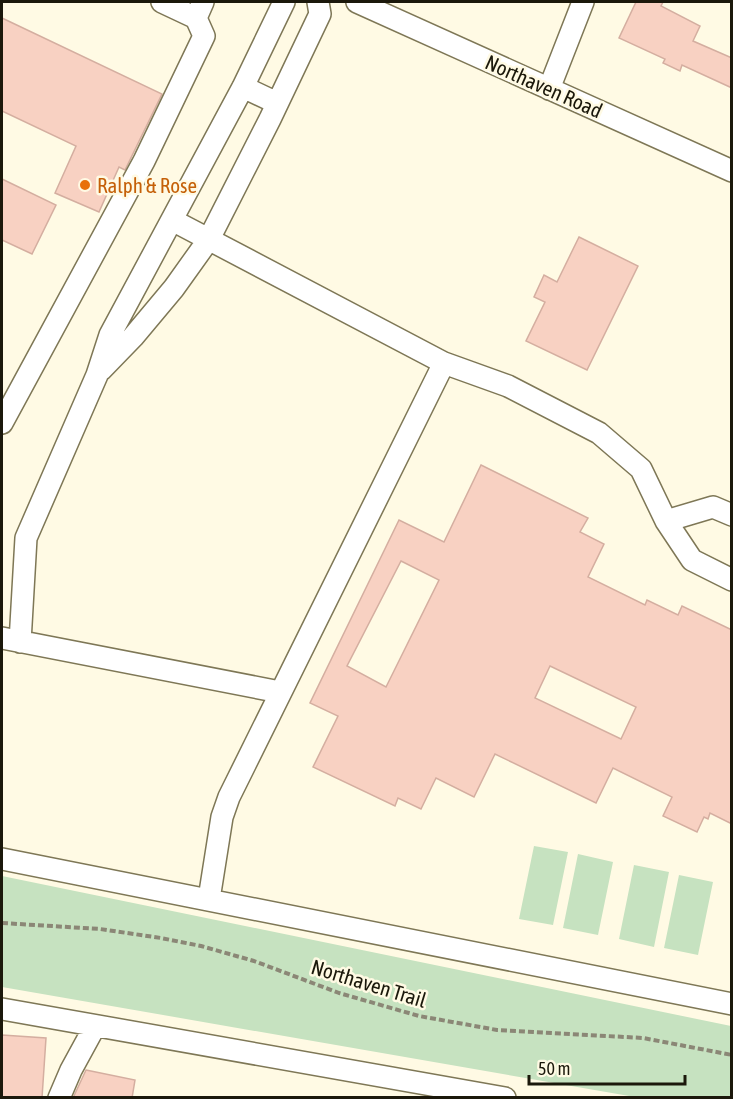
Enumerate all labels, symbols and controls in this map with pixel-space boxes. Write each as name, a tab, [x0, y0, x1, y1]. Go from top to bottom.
street label: Northaven Road	[482, 50, 606, 122]
place label: Ralph & Rose	[97, 173, 197, 197]
marker: Ralph & Rose	[78, 178, 92, 192]
street label: Northaven Trail	[309, 954, 430, 1012]
scale bar	[529, 1048, 685, 1086]
text: 50 m	[538, 1058, 570, 1079]

